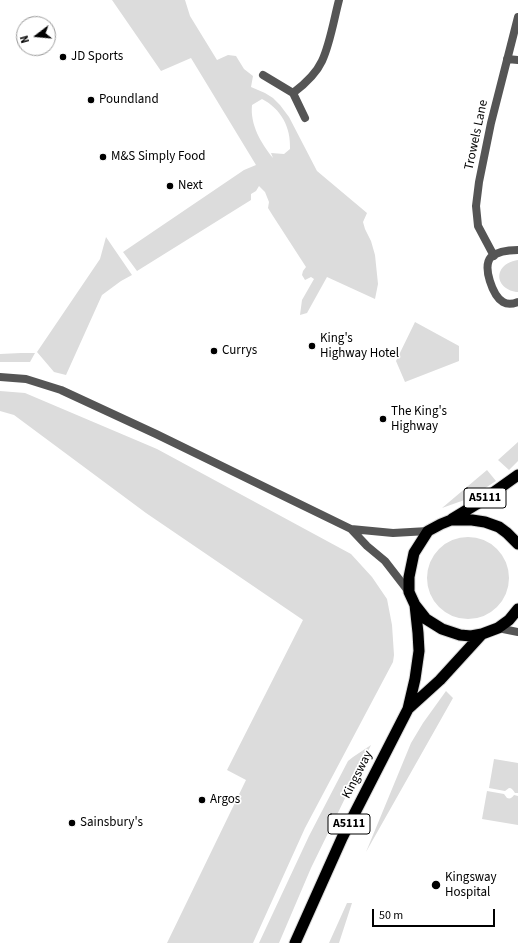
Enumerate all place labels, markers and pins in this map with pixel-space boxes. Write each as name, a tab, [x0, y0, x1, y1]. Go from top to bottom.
place label: JD Sports	[71, 49, 123, 65]
marker: JD Sports	[58, 52, 68, 62]
place label: Poundland	[99, 92, 159, 108]
marker: Poundland	[86, 95, 96, 105]
place label: M&S Simply Food	[111, 149, 206, 165]
marker: M&S Simply Food	[98, 152, 108, 162]
place label: Next	[178, 178, 203, 194]
marker: Next	[165, 181, 175, 191]
place label: King's Highway Hotel	[320, 331, 399, 362]
marker: King's Highway Hotel	[307, 341, 317, 351]
place label: Currys	[222, 343, 257, 359]
marker: Currys	[209, 346, 219, 356]
place label: The King's Highway	[391, 404, 447, 435]
marker: The King's Highway	[378, 414, 388, 424]
place label: Argos	[210, 792, 240, 808]
marker: Argos	[197, 795, 207, 805]
place label: Sainsbury's	[80, 815, 143, 831]
marker: Sainsbury's	[67, 818, 77, 828]
place label: Kingsway Hospital	[445, 870, 497, 901]
marker: Kingsway Hospital	[430, 879, 442, 891]

